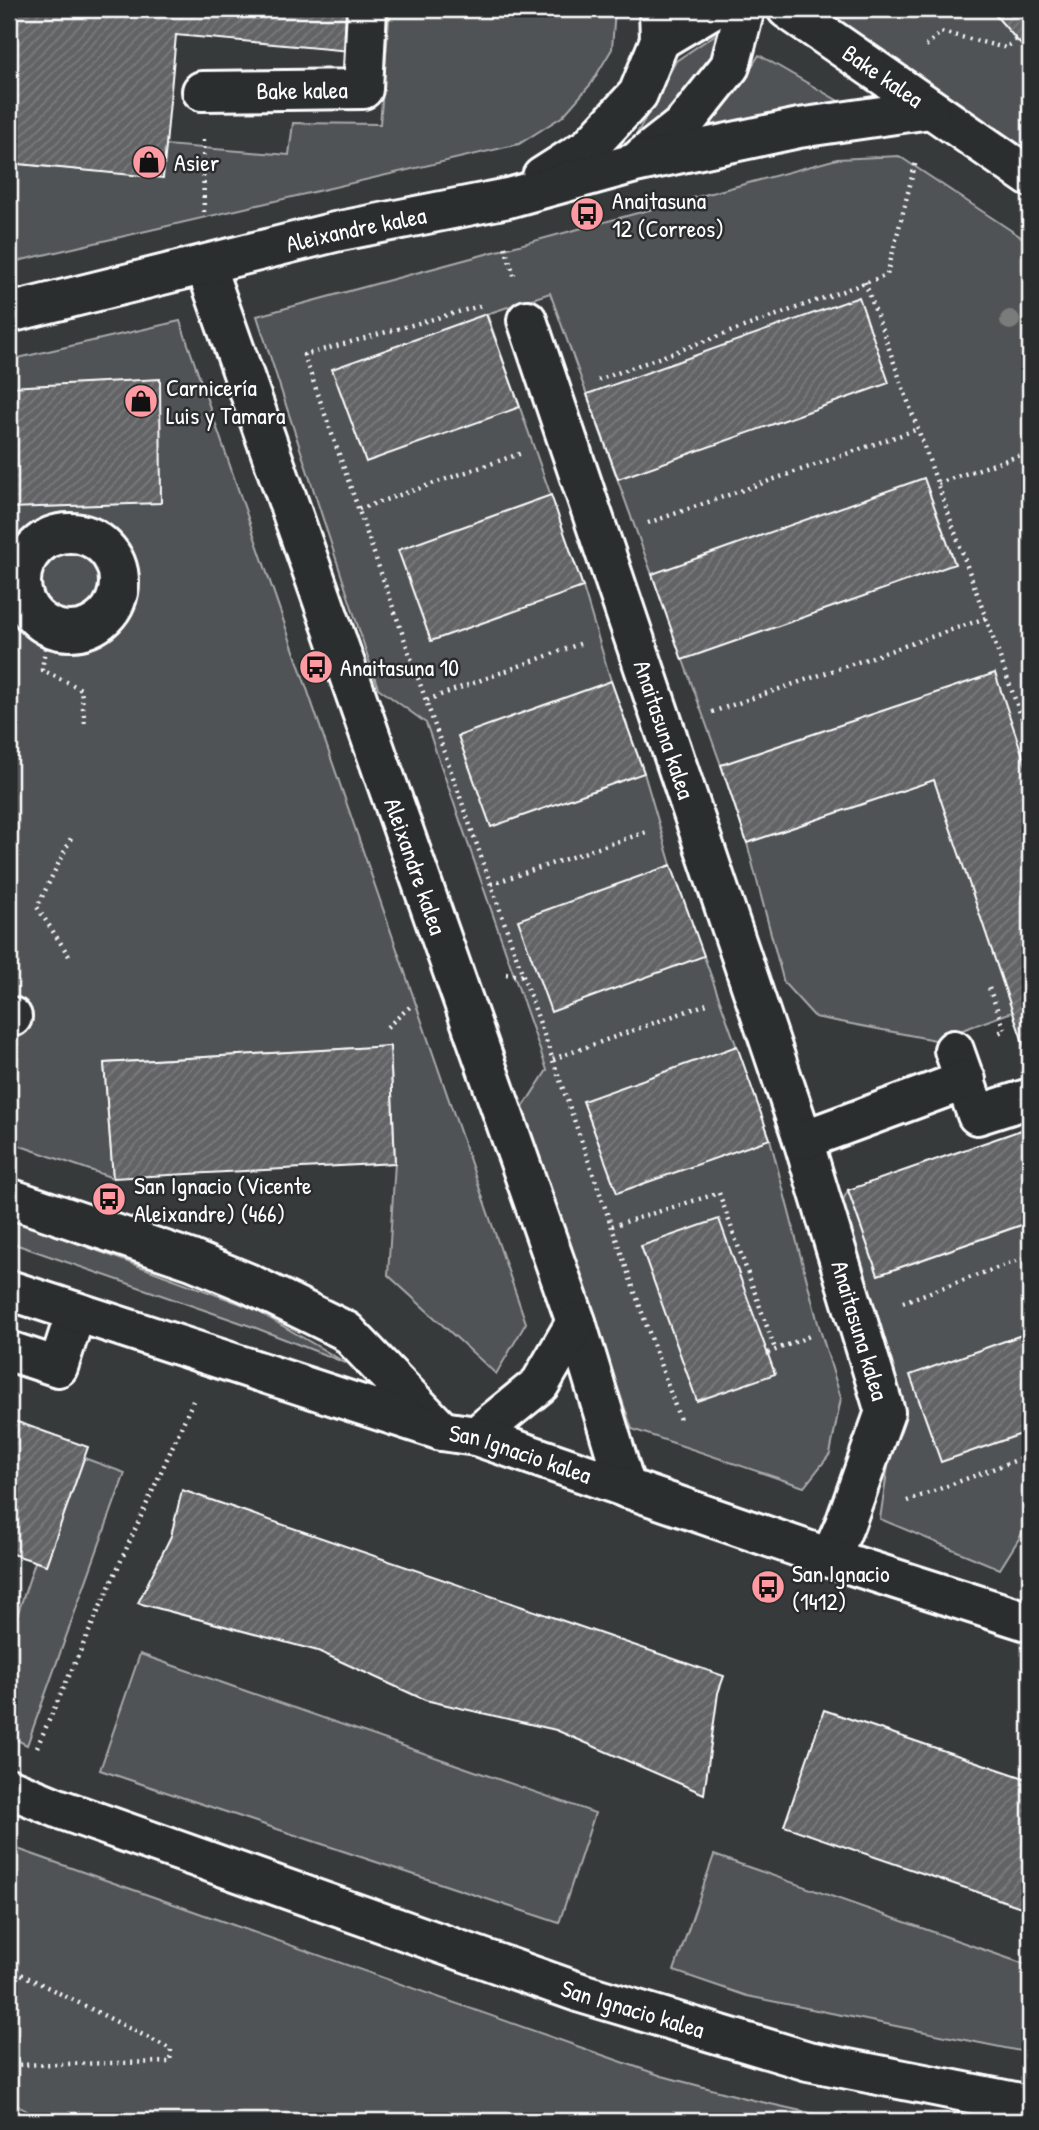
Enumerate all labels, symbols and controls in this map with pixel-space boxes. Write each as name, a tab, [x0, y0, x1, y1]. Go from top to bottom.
street label: Bake kalea	[837, 36, 930, 115]
street label: Bake kalea	[256, 73, 348, 106]
shop icon: Asier	[130, 143, 168, 181]
place label: Asier	[174, 146, 219, 178]
place label: Anaitasuna 12 (Correos)	[612, 184, 724, 244]
bus stop icon: Anaitasuna 12 (Correos)	[568, 195, 606, 233]
street label: Aleixandre kalea	[282, 198, 429, 260]
place label: Carnicería Luis y Tamara	[166, 371, 285, 431]
shop icon: Carnicería Luis y Tamara	[122, 382, 160, 420]
bus stop icon: Anaitasuna 10	[297, 648, 335, 686]
place label: Anaitasuna 10	[340, 651, 459, 683]
street label: Anaitasuna kalea	[627, 656, 703, 803]
street label: Aleixandre kalea	[377, 793, 455, 939]
place label: San Ignacio (Vicente Aleixandre) (466)	[134, 1169, 312, 1229]
bus stop icon: San Ignacio (Vicente Aleixandre) (466)	[90, 1180, 128, 1218]
street label: Anaitasuna kalea	[824, 1257, 897, 1404]
street label: San Ignacio kalea	[447, 1416, 596, 1491]
place label: San Ignacio (1412)	[792, 1557, 890, 1617]
bus stop icon: San Ignacio (1412)	[749, 1568, 787, 1606]
street label: San Ignacio kalea	[557, 1971, 709, 2045]

